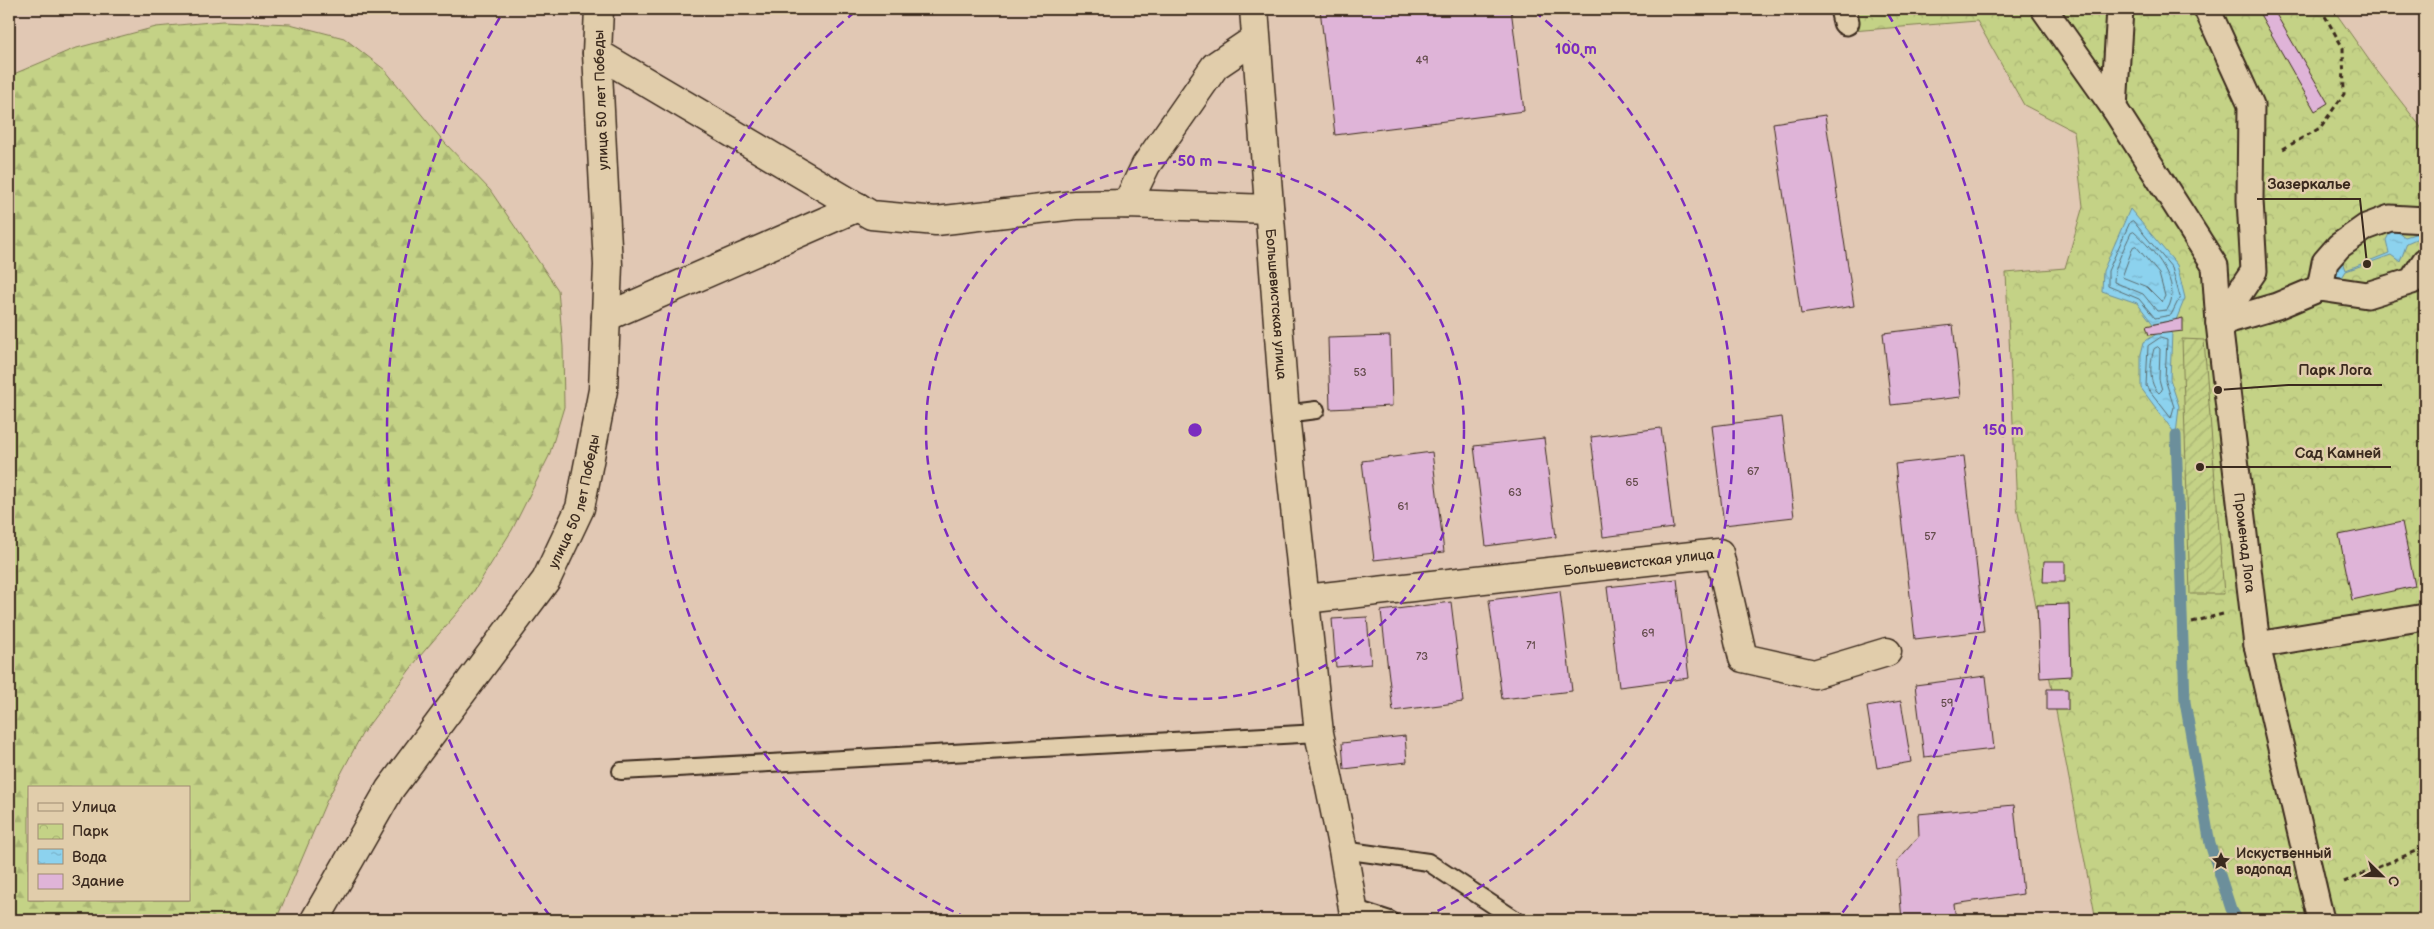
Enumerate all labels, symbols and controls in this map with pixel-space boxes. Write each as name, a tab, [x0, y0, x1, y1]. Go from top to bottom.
street label: улица 50 лет Победы	[590, 30, 612, 170]
text: 100 m	[1555, 40, 1597, 59]
house number: 49	[1415, 54, 1429, 67]
text: 50 m	[1178, 152, 1213, 171]
callout: Зазеркалье	[2257, 169, 2360, 199]
text: Зазеркалье	[2267, 175, 2351, 194]
street label: Большевистская улица	[1262, 228, 1291, 381]
callout: Парк Лога	[2288, 355, 2382, 385]
text: Парк Лога	[2298, 361, 2372, 380]
house number: 53	[1353, 366, 1367, 379]
centre of rings	[1186, 421, 1204, 439]
text: 150 m	[1982, 421, 2024, 440]
street label: улица 50 лет Победы	[544, 433, 603, 571]
callout: Сад Камней	[2284, 437, 2391, 467]
text: Сад Камней	[2295, 444, 2381, 463]
house number: 67	[1747, 465, 1760, 478]
house number: 65	[1625, 476, 1639, 489]
house number: 63	[1508, 486, 1522, 499]
street label: Променад Лога	[2231, 492, 2259, 594]
house number: 61	[1398, 500, 1408, 513]
house number: 57	[1924, 530, 1936, 543]
street label: Большевистская улица	[1563, 545, 1716, 579]
house number: 69	[1641, 627, 1655, 640]
house number: 71	[1526, 639, 1536, 652]
house number: 73	[1416, 650, 1428, 663]
house number: 59	[1941, 697, 1953, 710]
legend	[28, 786, 190, 902]
text: Улица	[72, 798, 117, 817]
text: Парк	[72, 822, 109, 841]
place label: Искуственный водопад	[2236, 845, 2332, 878]
text: Вода	[72, 848, 107, 867]
place icon: Искуственный водопад	[2210, 850, 2232, 872]
north arrow	[2356, 852, 2406, 902]
text: Здание	[72, 872, 124, 891]
text: С	[2384, 873, 2403, 889]

